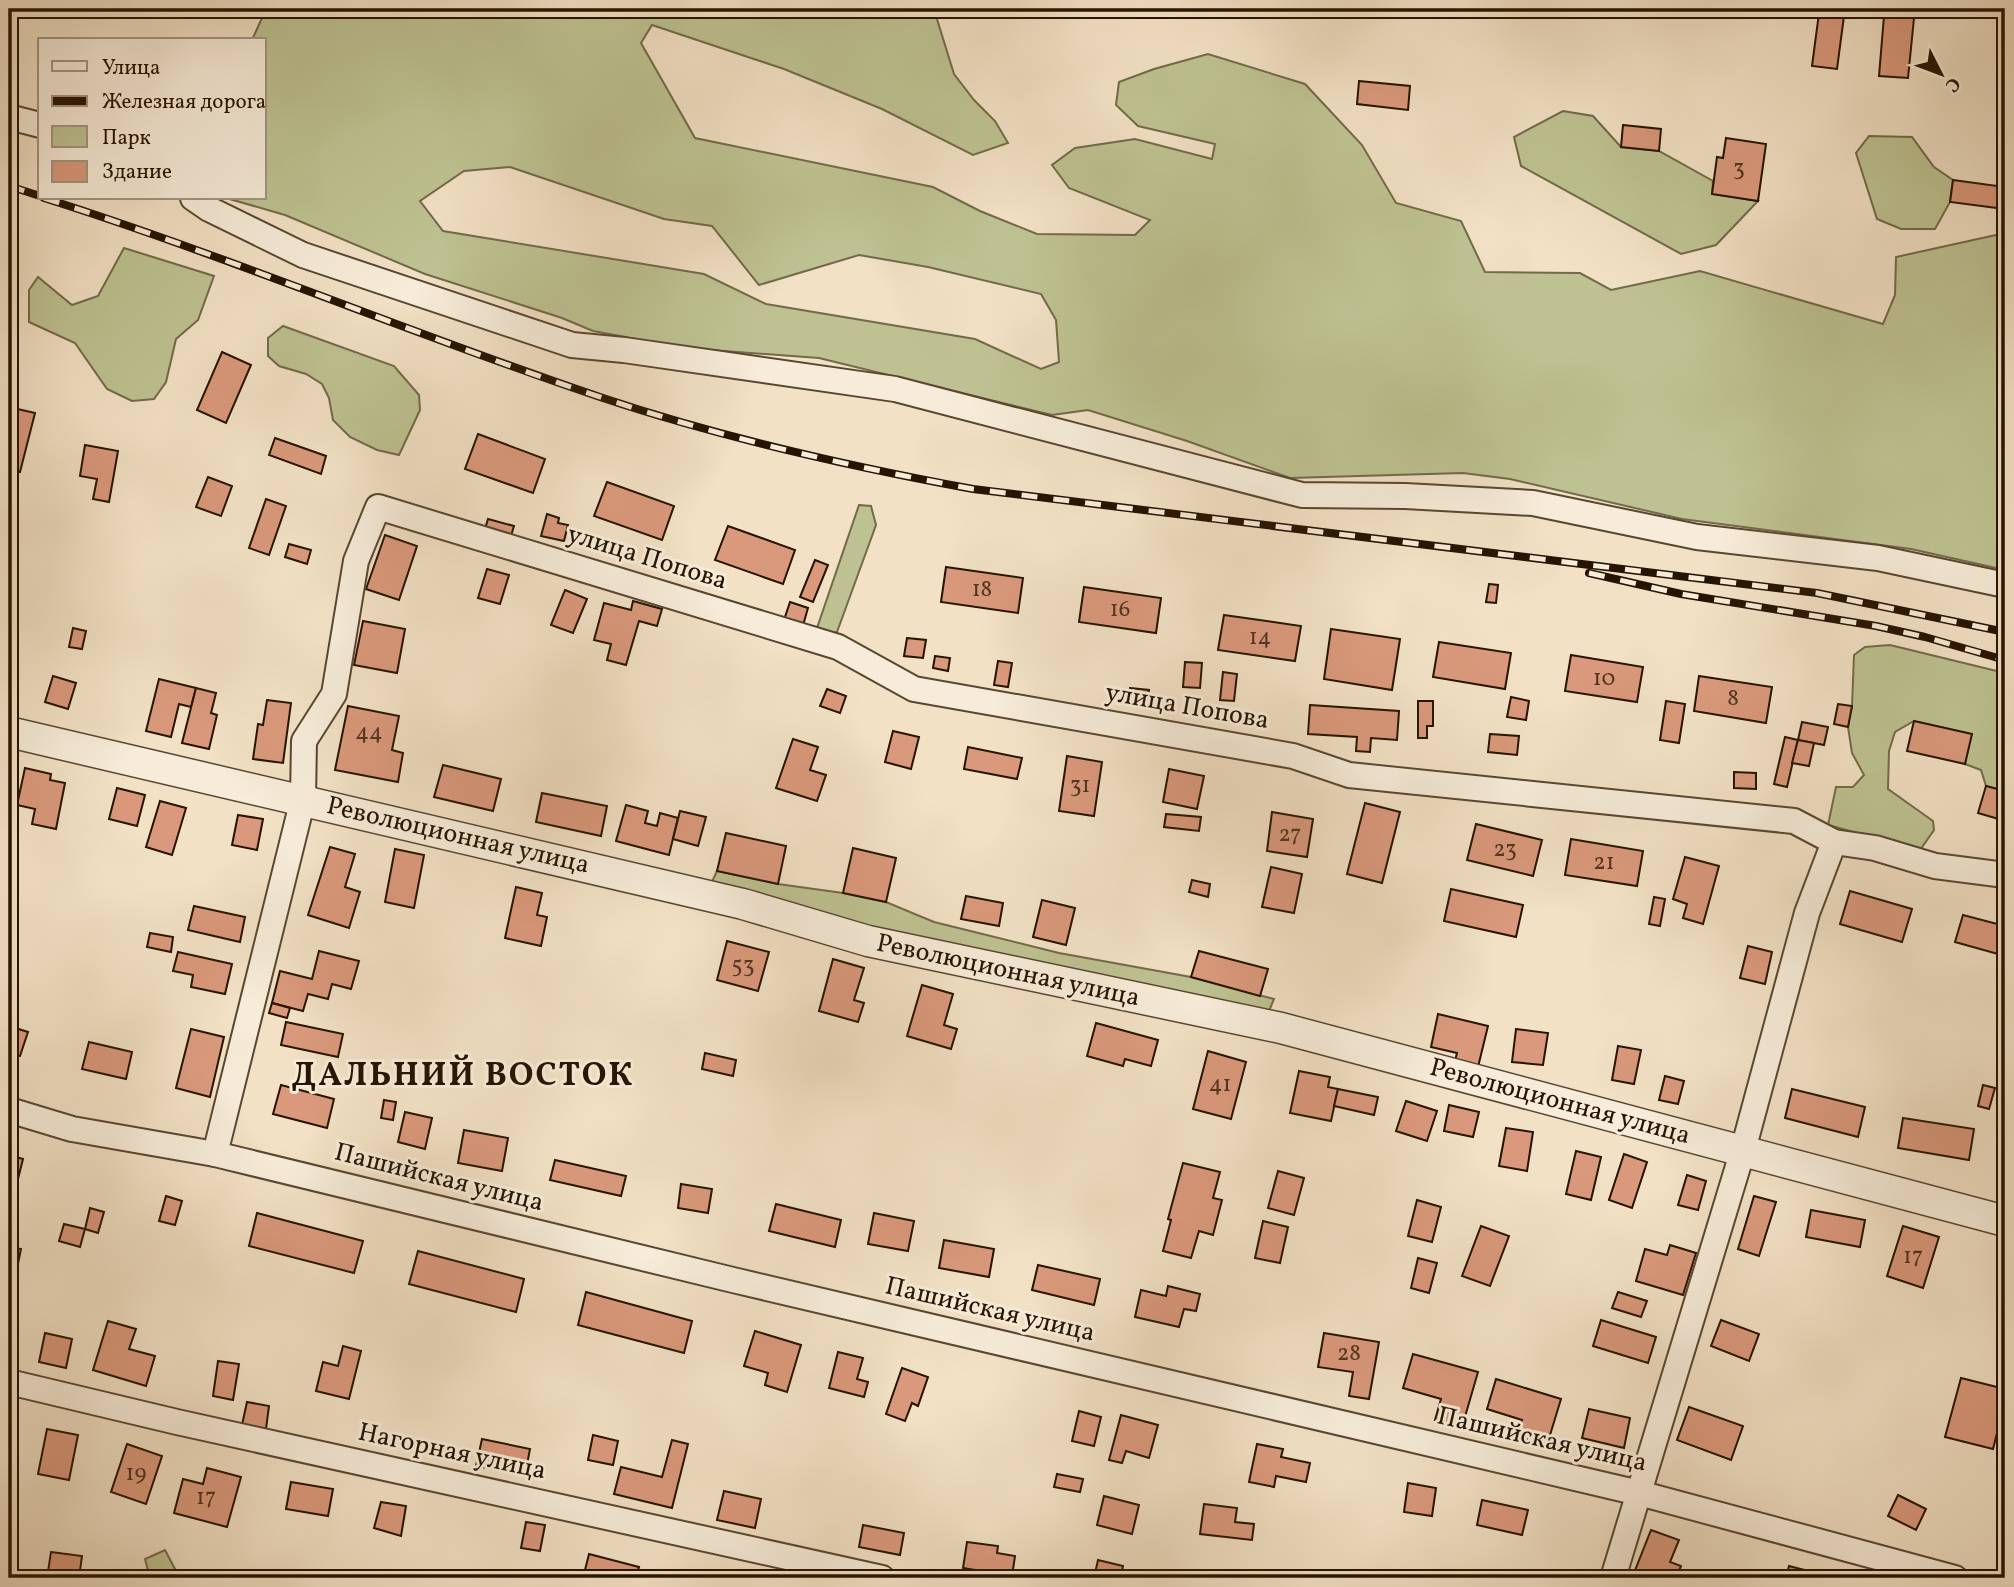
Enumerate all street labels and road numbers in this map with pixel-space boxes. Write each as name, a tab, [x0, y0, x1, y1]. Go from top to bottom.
street label: улица Попова	[562, 517, 732, 599]
street label: улица Попова	[1102, 675, 1272, 739]
street label: Революционная улица	[323, 788, 593, 884]
street label: Революционная улица	[873, 925, 1143, 1017]
street label: Революционная улица	[1426, 1050, 1694, 1154]
street label: Пашийская улица	[331, 1135, 547, 1221]
street label: Пашийская улица	[882, 1268, 1098, 1352]
street label: Пашийская улица	[1434, 1398, 1650, 1482]
street label: Нагорная улица	[355, 1414, 549, 1490]

